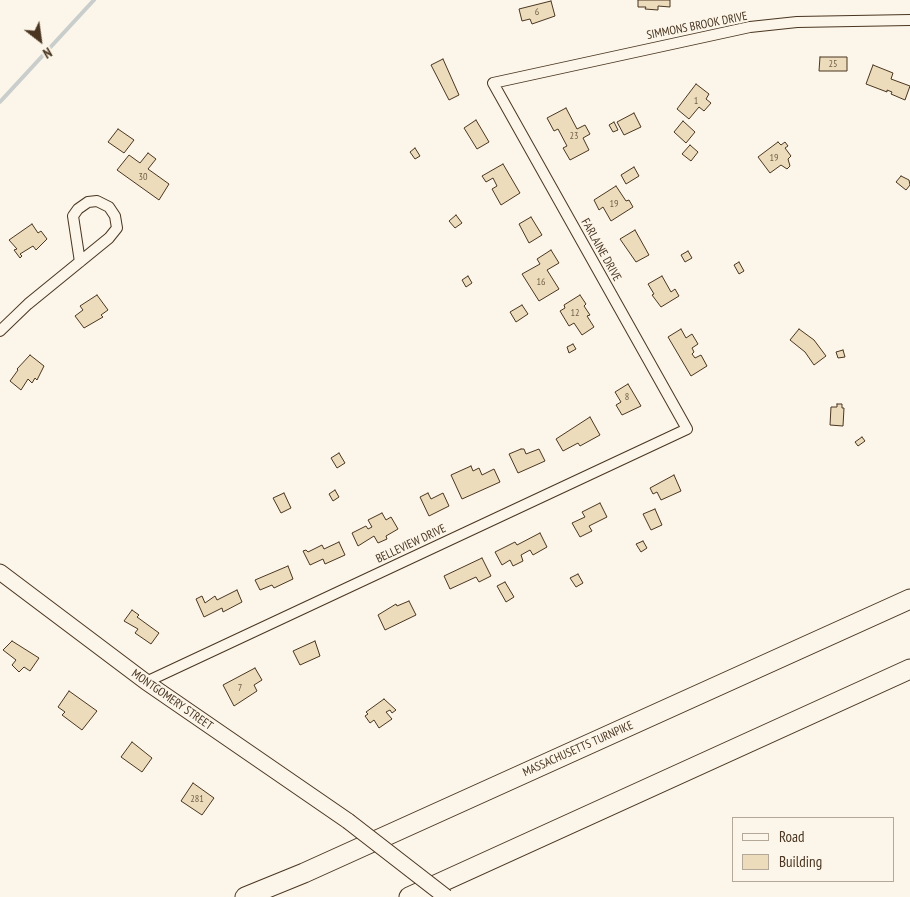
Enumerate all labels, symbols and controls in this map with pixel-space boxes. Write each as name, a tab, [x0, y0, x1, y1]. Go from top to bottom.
house number: 6	[535, 6, 539, 18]
street label: SIMMONS BROOK DRIVE	[645, 9, 749, 43]
north arrow	[15, 15, 65, 65]
text: N	[40, 43, 55, 63]
house number: 25	[829, 58, 837, 70]
house number: 1	[694, 95, 698, 107]
house number: 23	[570, 130, 578, 142]
house number: 19	[770, 152, 778, 164]
house number: 30	[139, 171, 147, 183]
house number: 19	[610, 198, 618, 210]
street label: FARLAINE DRIVE	[578, 216, 624, 284]
house number: 16	[537, 276, 545, 288]
house number: 12	[571, 307, 579, 319]
house number: 8	[625, 391, 629, 403]
street label: BELLEVIEW DRIVE	[374, 522, 448, 566]
street label: MONTGOMERY STREET	[129, 667, 215, 733]
house number: 7	[238, 682, 242, 694]
street label: MASSACHUSETTS TURNPIKE	[521, 718, 635, 780]
house number: 281	[190, 793, 204, 805]
legend	[732, 817, 895, 882]
text: Road	[779, 827, 805, 846]
text: Building	[779, 852, 822, 871]

